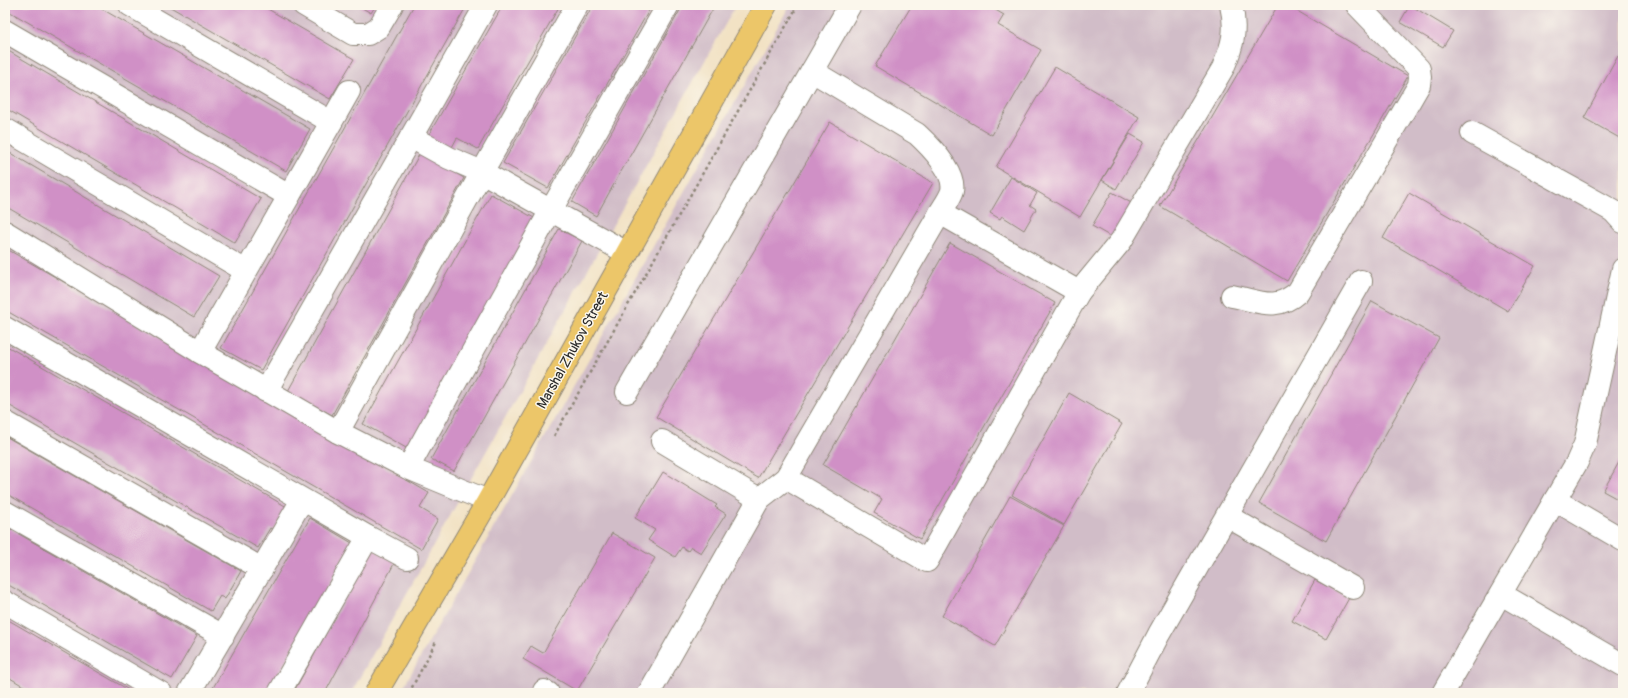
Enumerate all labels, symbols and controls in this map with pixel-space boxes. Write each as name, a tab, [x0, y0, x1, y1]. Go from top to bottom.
street label: Marshal Zhukov Street	[533, 288, 612, 412]

